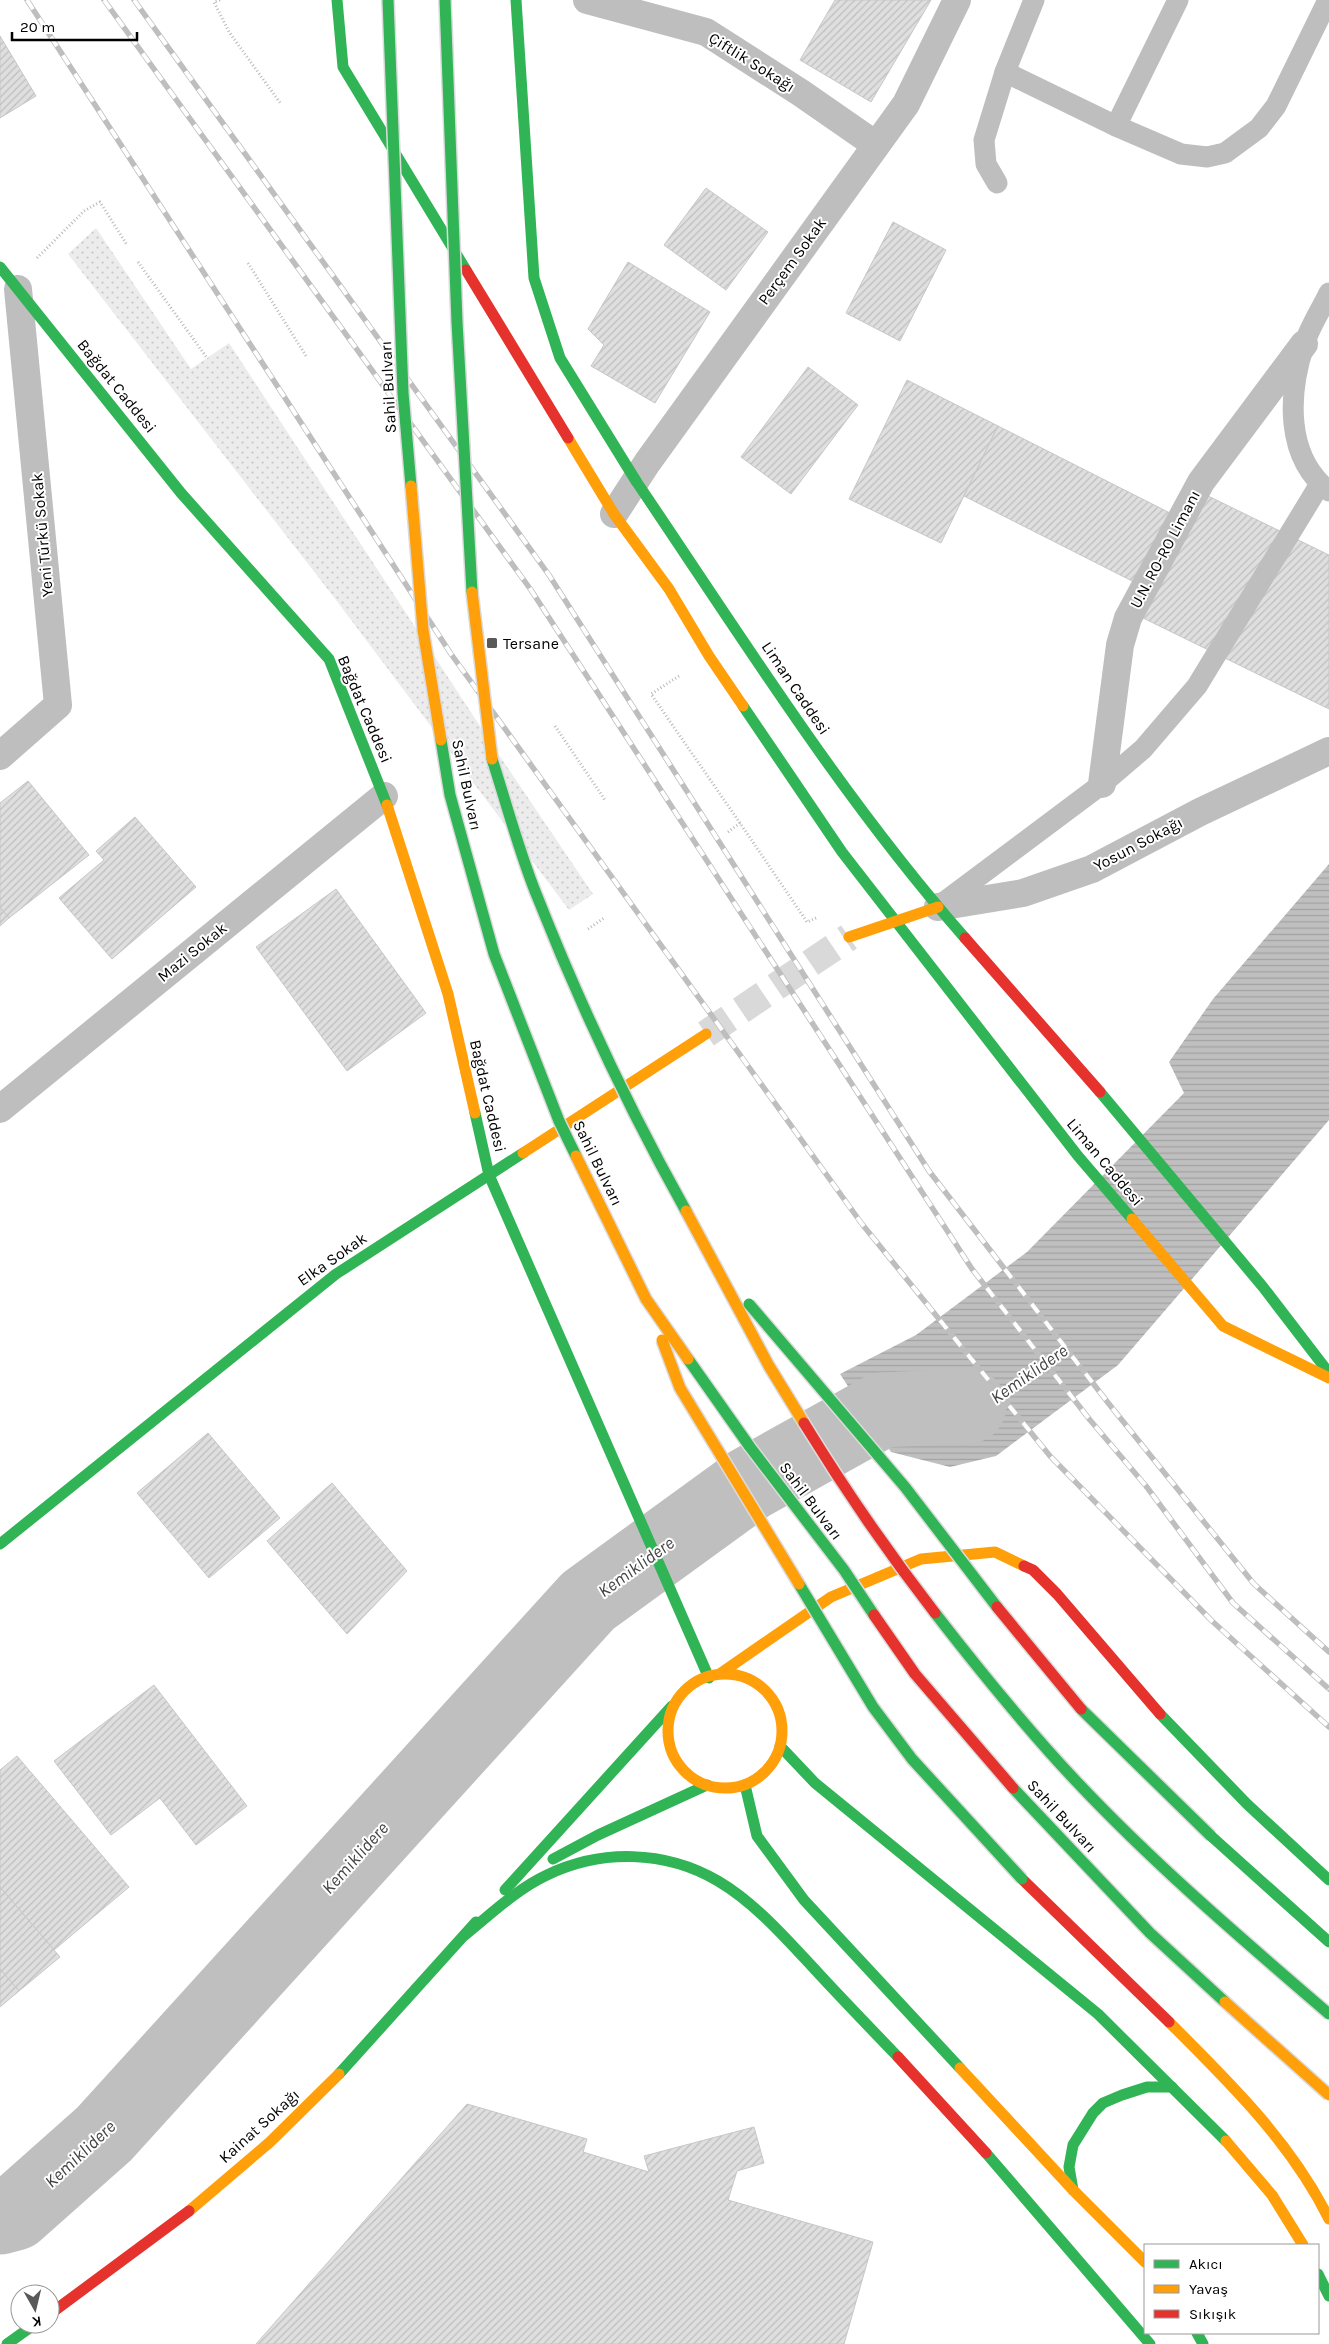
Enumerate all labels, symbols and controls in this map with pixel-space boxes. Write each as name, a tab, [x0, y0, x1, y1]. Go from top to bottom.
scale bar	[12, 10, 138, 42]
text: 20 m	[20, 18, 55, 36]
street label: Çiftlik Sokağı	[705, 28, 799, 96]
street label: Perçem Sokak	[754, 214, 830, 308]
street label: Bağdat Caddesi	[73, 335, 161, 437]
street label: Sahil Bulvarı	[376, 340, 400, 434]
street label: Yeni Türkü Sokak	[27, 472, 57, 598]
street label: U.N. RO-RO Limanı	[1126, 487, 1204, 611]
place label: Tersane	[503, 634, 559, 653]
marker: Tersane	[485, 636, 499, 650]
street label: Liman Caddesi	[758, 638, 834, 738]
street label: Bağdat Caddesi	[334, 652, 396, 766]
street label: Sahil Bulvarı	[448, 738, 486, 832]
street label: Yosun Sokağı	[1090, 813, 1186, 875]
street label: Mazi Sokak	[153, 918, 231, 986]
street label: Bağdat Caddesi	[466, 1038, 510, 1154]
street label: Liman Caddesi	[1063, 1114, 1147, 1210]
street label: Sahil Bulvarı	[569, 1117, 627, 1209]
street label: Elka Sokak	[294, 1228, 370, 1290]
water label: Kemiklidere	[986, 1339, 1072, 1409]
street label: Sahil Bulvarı	[776, 1458, 846, 1544]
water label: Kemiklidere	[593, 1532, 679, 1602]
street label: Sahil Bulvarı	[1023, 1776, 1101, 1856]
water label: Kemiklidere	[317, 1817, 393, 1899]
street label: Kainat Sokağı	[215, 2085, 303, 2167]
water label: Kemiklidere	[40, 2116, 120, 2192]
legend	[1144, 2244, 1319, 2334]
text: Akıcı	[1189, 2255, 1223, 2273]
text: Yavaş	[1189, 2280, 1228, 2298]
north arrow	[10, 2284, 60, 2334]
text: Sıkışık	[1189, 2305, 1236, 2323]
text: K	[30, 2312, 42, 2331]

